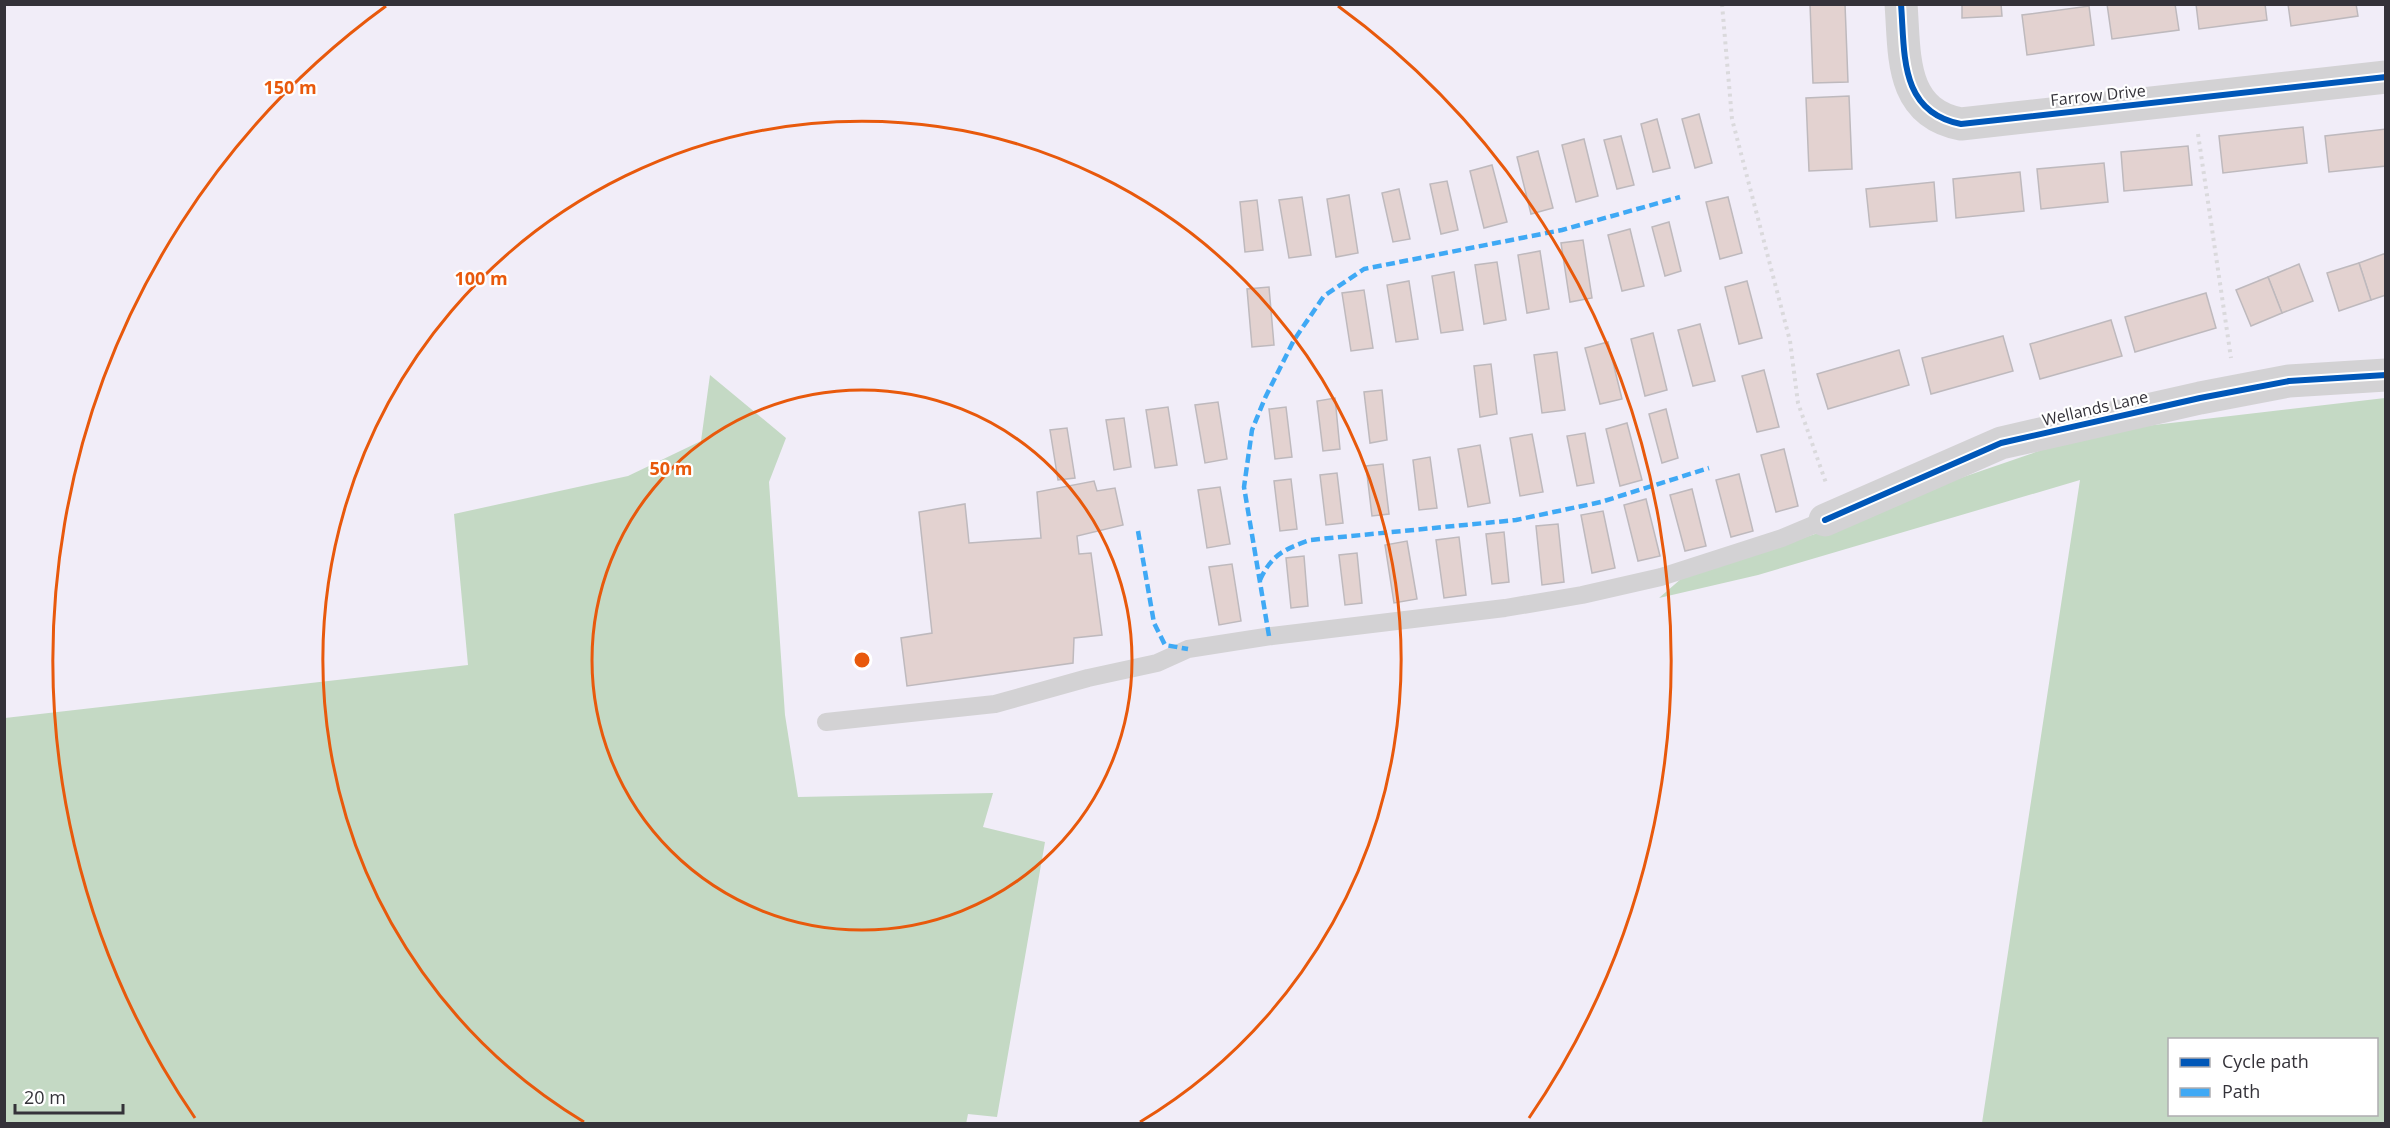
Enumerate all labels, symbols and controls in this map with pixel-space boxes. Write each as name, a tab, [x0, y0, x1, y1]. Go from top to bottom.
text: 150 m	[263, 75, 317, 99]
street label: Farrow Drive	[2049, 79, 2147, 111]
text: 100 m	[454, 266, 508, 290]
street label: Wellands Lane	[2040, 385, 2150, 431]
text: 50 m	[650, 456, 692, 480]
centre of rings	[852, 650, 872, 670]
legend	[2168, 1038, 2378, 1116]
text: Cycle path	[2222, 1049, 2309, 1073]
scale bar	[15, 1077, 123, 1115]
text: Path	[2222, 1079, 2260, 1103]
text: 20 m	[24, 1085, 66, 1109]

